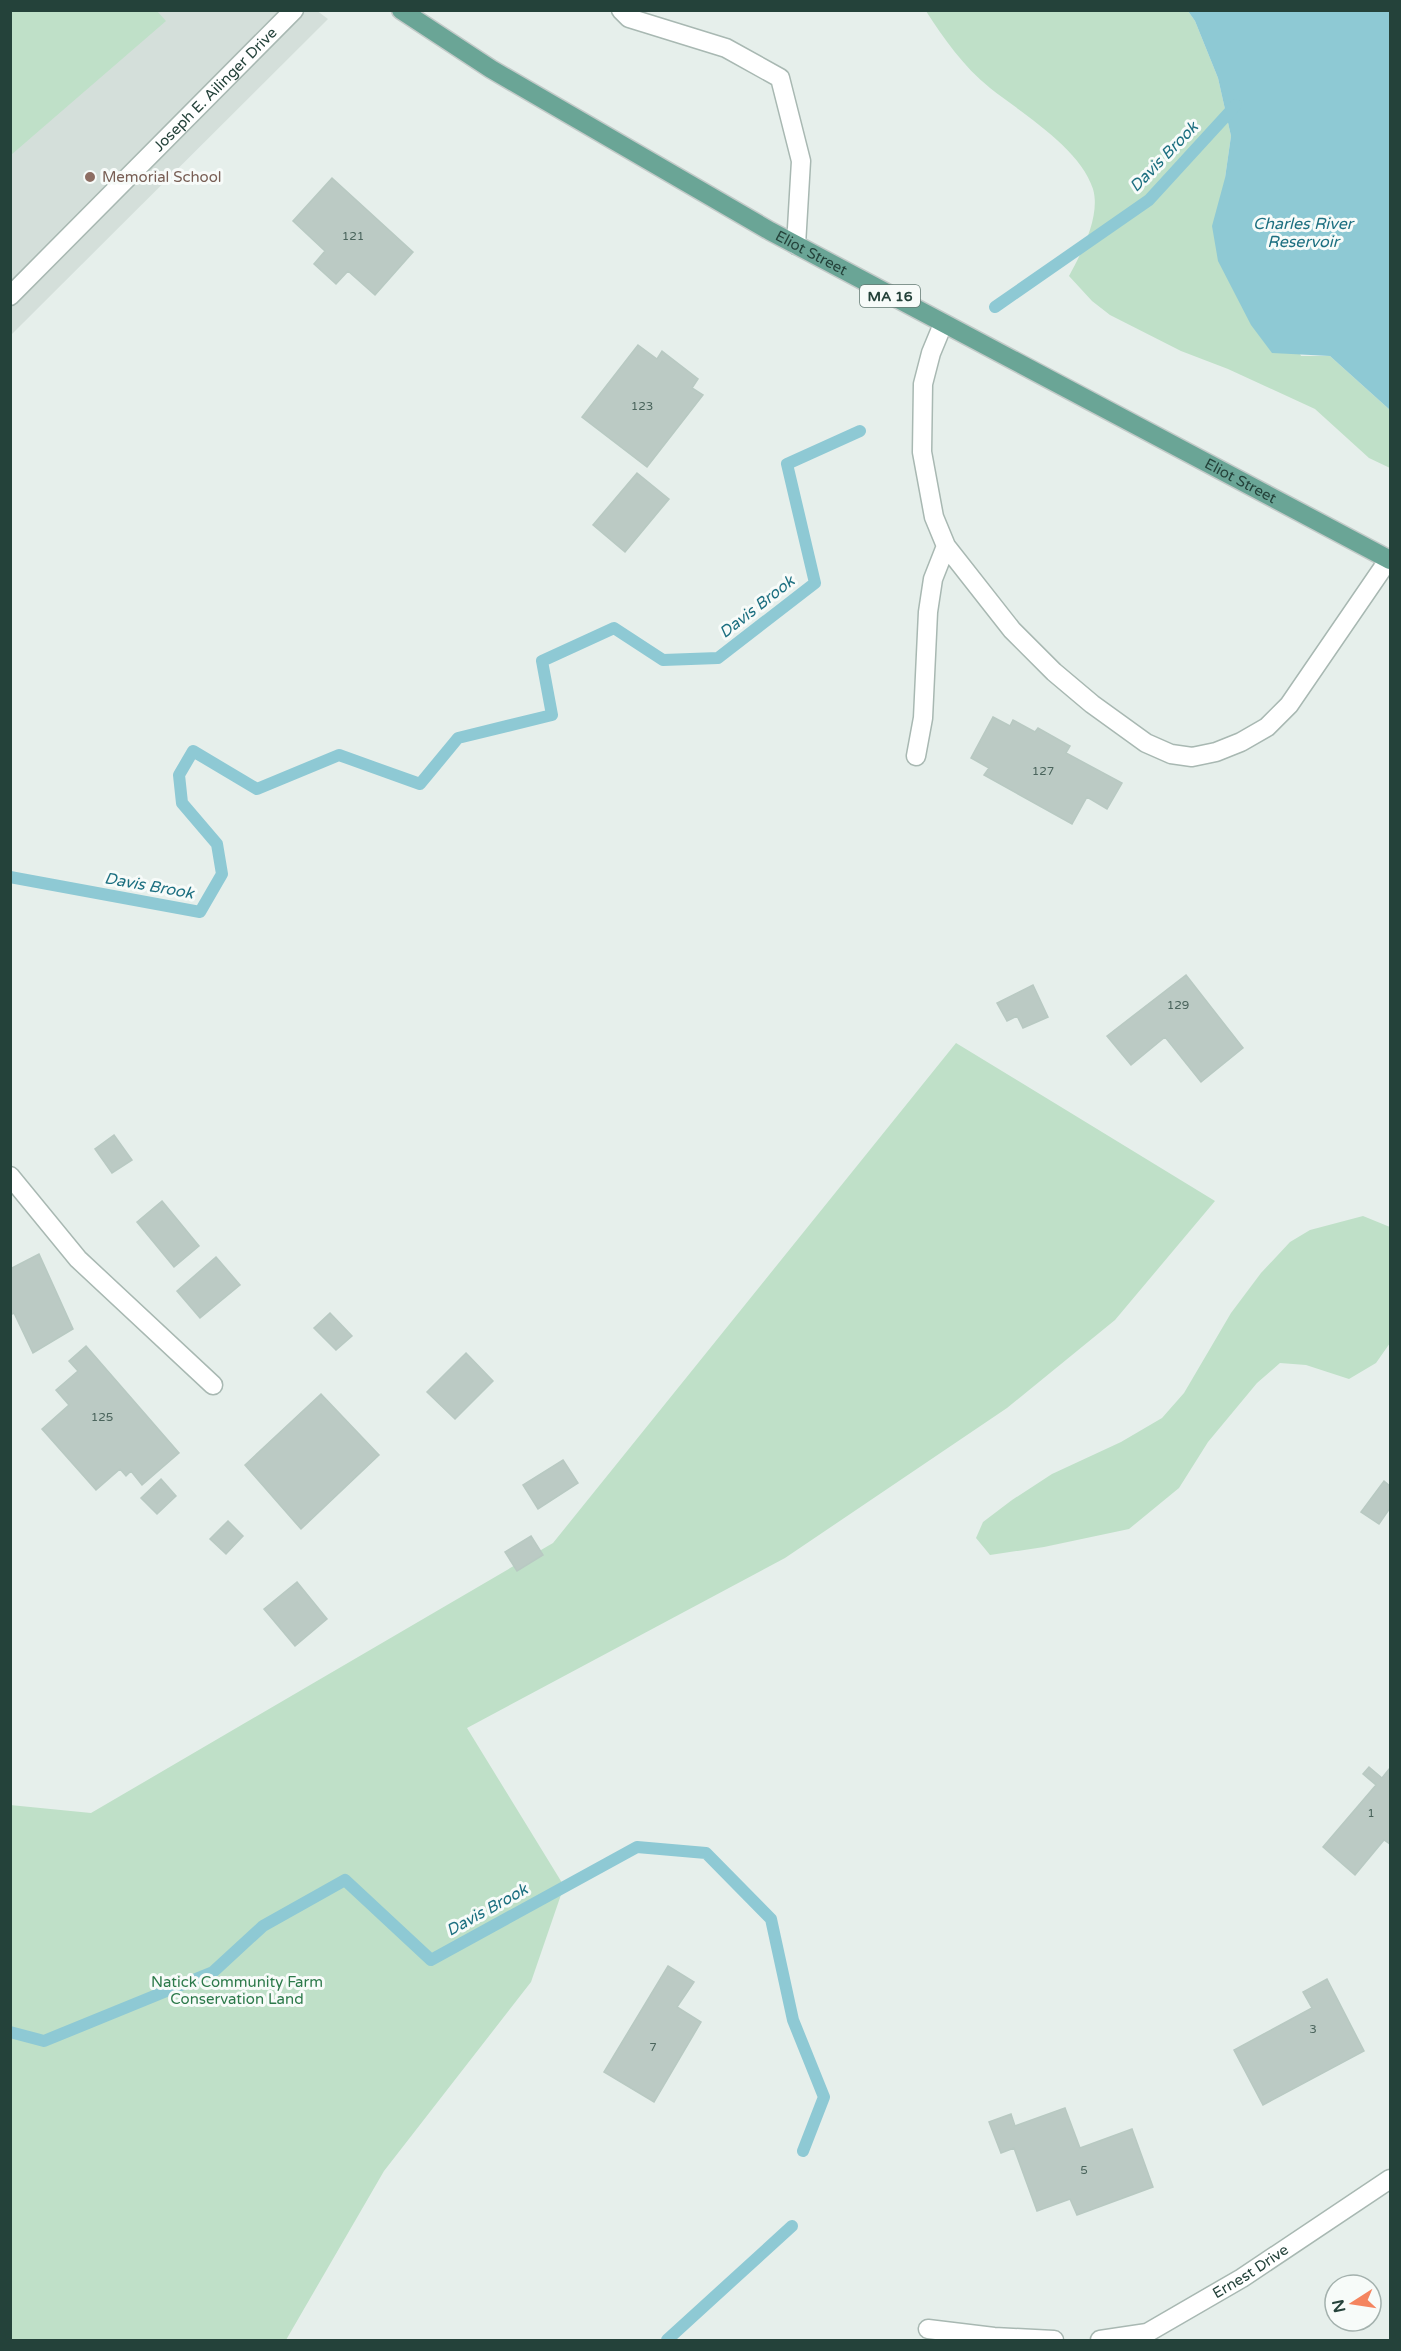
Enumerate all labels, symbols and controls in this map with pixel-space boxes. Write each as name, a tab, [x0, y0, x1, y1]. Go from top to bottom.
street label: Joseph E. Ailinger Drive	[150, 24, 281, 155]
water label: Davis Brook	[1126, 117, 1203, 196]
place label: Memorial School	[102, 168, 222, 186]
marker: Memorial School	[83, 170, 97, 184]
water label: Charles River Reservoir	[1253, 214, 1355, 252]
street label: Eliot Street	[772, 227, 851, 279]
house number: 121	[342, 229, 364, 243]
road number: MA 16	[860, 285, 920, 307]
house number: 123	[631, 399, 653, 413]
street label: Eliot Street	[1202, 454, 1280, 507]
water label: Davis Brook	[715, 571, 800, 643]
house number: 127	[1032, 764, 1054, 778]
water label: Davis Brook	[103, 868, 196, 904]
house number: 129	[1167, 998, 1189, 1012]
house number: 125	[91, 1410, 113, 1424]
house number: 1	[1367, 1806, 1375, 1820]
water label: Davis Brook	[443, 1879, 532, 1941]
park label: Natick Community Farm Conservation Land	[151, 1973, 323, 2008]
house number: 3	[1309, 2022, 1317, 2036]
house number: 7	[649, 2040, 657, 2054]
house number: 5	[1080, 2163, 1088, 2177]
street label: Ernest Drive	[1209, 2240, 1292, 2302]
north arrow	[1323, 2273, 1383, 2333]
text: N	[1328, 2298, 1350, 2314]

